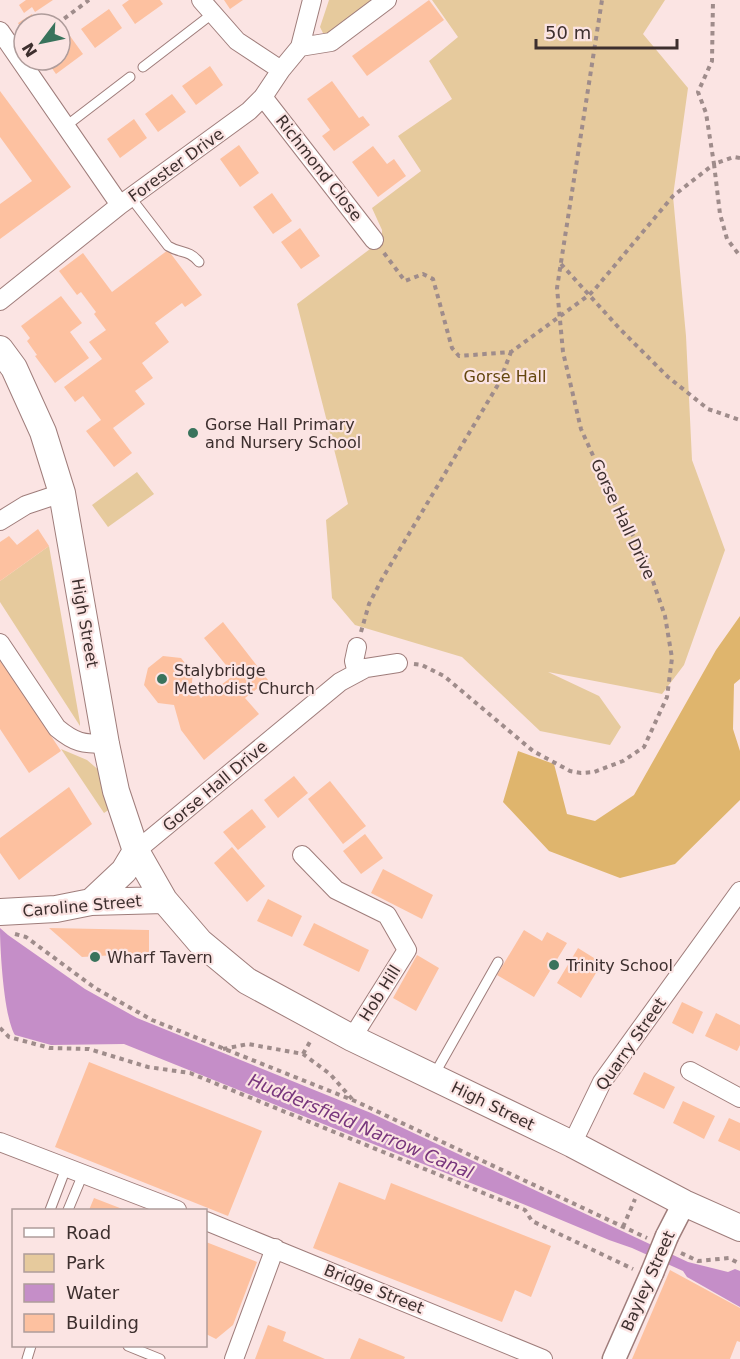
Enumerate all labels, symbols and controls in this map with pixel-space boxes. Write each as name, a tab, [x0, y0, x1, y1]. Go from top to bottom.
north arrow	[12, 12, 72, 72]
scale bar	[536, 12, 677, 50]
text: 50 m	[545, 22, 591, 43]
text: N	[18, 39, 41, 60]
street label: Richmond Close	[272, 111, 366, 225]
street label: Forester Drive	[125, 124, 227, 206]
park label: Gorse Hall	[464, 367, 546, 386]
place label: Gorse Hall Primary and Nursery School	[205, 415, 361, 452]
marker: Gorse Hall Primary and Nursery School	[186, 426, 200, 440]
street label: Gorse Hall Drive	[587, 456, 659, 582]
street label: High Street	[68, 577, 102, 669]
place label: Stalybridge Methodist Church	[174, 661, 315, 698]
marker: Stalybridge Methodist Church	[155, 672, 169, 686]
street label: Gorse Hall Drive	[159, 737, 271, 835]
street label: Caroline Street	[22, 891, 142, 921]
place label: Wharf Tavern	[107, 948, 213, 967]
marker: Wharf Tavern	[88, 950, 102, 964]
place label: Trinity School	[565, 956, 673, 975]
marker: Trinity School	[547, 958, 561, 972]
street label: Hob Hill	[355, 961, 405, 1025]
street label: Quarry Street	[592, 994, 670, 1094]
water label: Huddersfield Narrow Canal	[245, 1069, 477, 1183]
street label: High Street	[448, 1078, 538, 1134]
legend	[12, 1209, 207, 1347]
text: Road	[66, 1222, 111, 1243]
street label: Bayley Street	[617, 1228, 679, 1334]
text: Park	[66, 1252, 105, 1273]
street label: Bridge Street	[321, 1260, 427, 1318]
text: Water	[66, 1282, 120, 1303]
text: Building	[66, 1312, 139, 1333]

